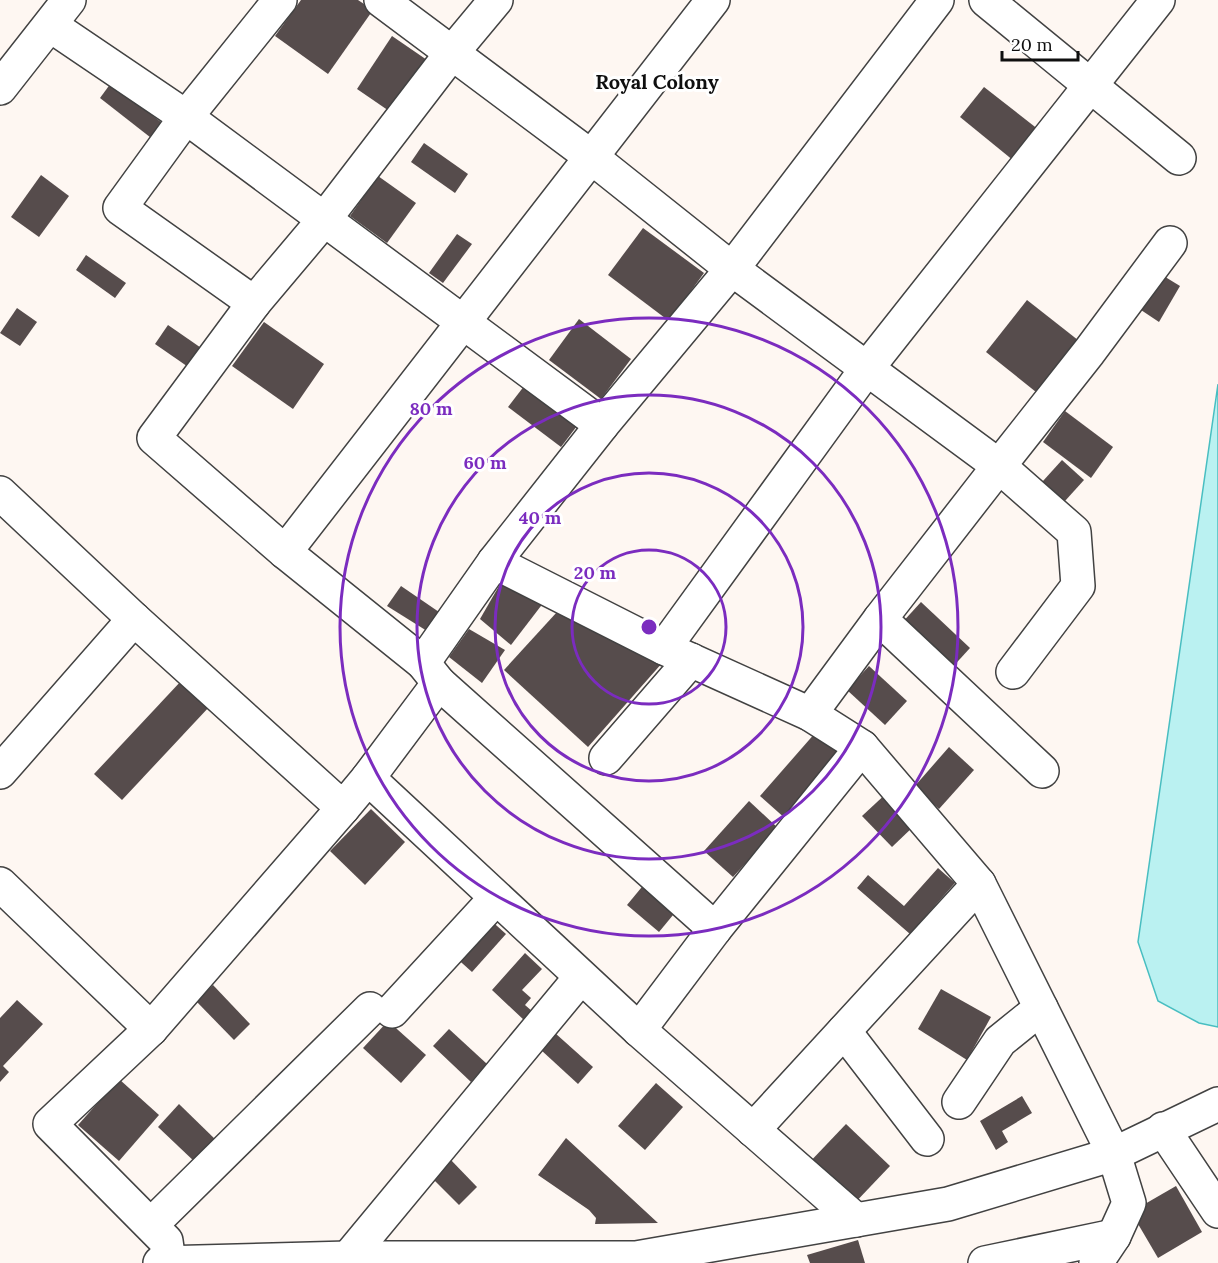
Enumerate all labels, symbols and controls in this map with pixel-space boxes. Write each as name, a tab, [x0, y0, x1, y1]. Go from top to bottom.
scale bar	[1002, 24, 1078, 62]
text: 20 m	[1011, 33, 1053, 56]
district label: Royal Colony	[595, 69, 719, 94]
text: 80 m	[409, 397, 453, 420]
text: 60 m	[463, 451, 507, 474]
text: 40 m	[519, 506, 562, 529]
text: 20 m	[574, 561, 617, 584]
centre of rings	[639, 617, 659, 637]

